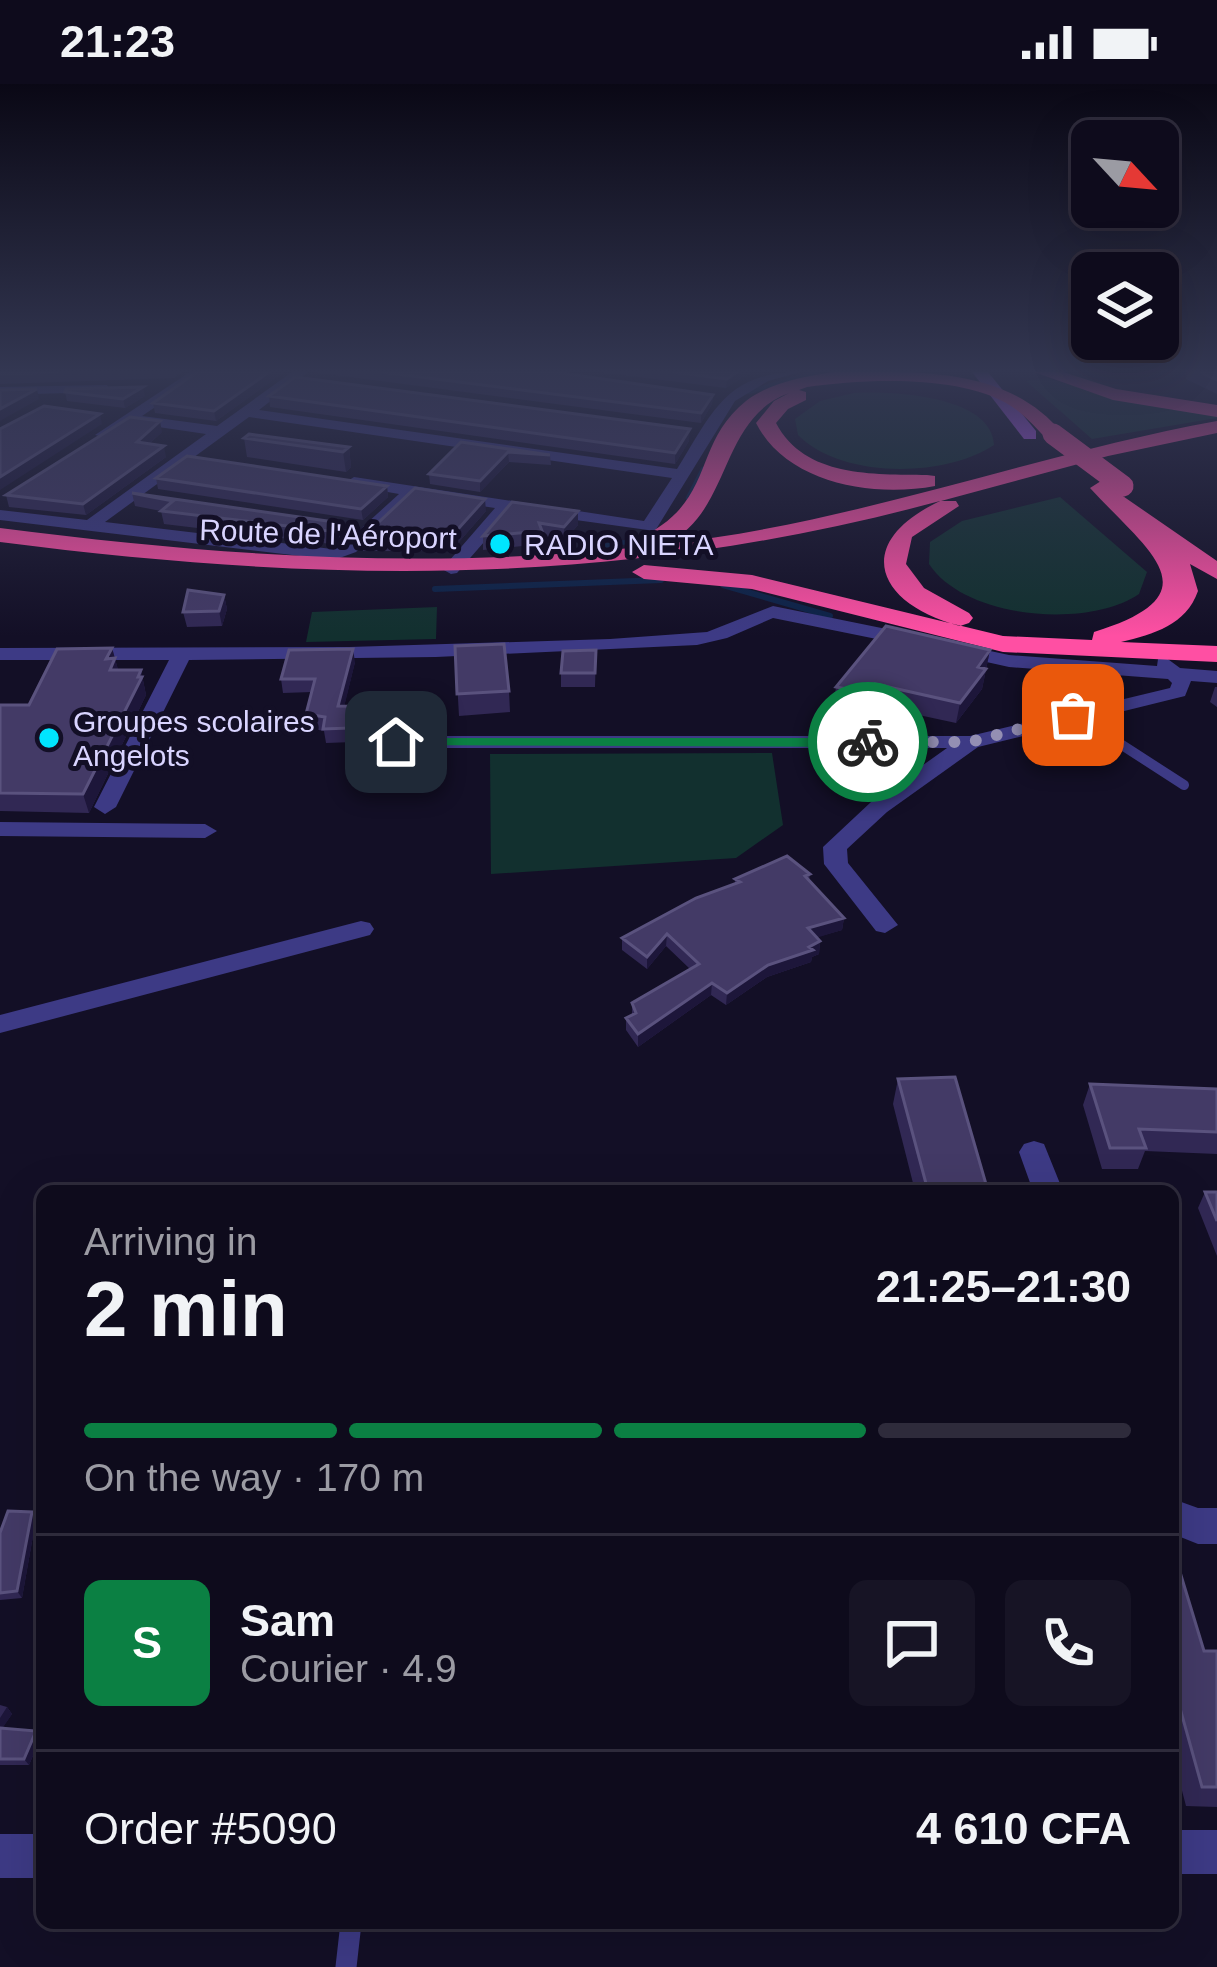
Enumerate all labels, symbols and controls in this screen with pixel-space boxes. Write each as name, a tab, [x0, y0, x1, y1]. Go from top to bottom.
text: 21:23	[60, 16, 175, 67]
north arrow	[1071, 120, 1179, 228]
map controls	[1071, 120, 1179, 360]
button: layers	[1071, 252, 1179, 360]
street label: Route de l'Aéroport	[199, 513, 458, 555]
place label: RADIO NIETA	[524, 528, 713, 561]
marker: RADIO NIETA	[487, 531, 513, 557]
pin	[1022, 664, 1124, 766]
courier	[808, 682, 928, 802]
icon: bag	[1040, 682, 1106, 748]
pin	[345, 691, 447, 793]
place label: Groupes scolaires Angelots	[73, 705, 315, 772]
icon: home	[363, 709, 429, 775]
icon: bike	[835, 709, 901, 775]
marker: Groupes scolaires Angelots	[36, 725, 62, 751]
text: Arriving in	[84, 1220, 257, 1263]
text: 21:25–21:30	[876, 1261, 1131, 1312]
text: 2 min	[84, 1265, 288, 1353]
text: On the way · 170 m	[84, 1456, 424, 1499]
button: chat	[849, 1580, 975, 1706]
button: phone	[1005, 1580, 1131, 1706]
text: Sam	[240, 1595, 335, 1646]
text: S	[132, 1617, 162, 1668]
text: Courier · 4.9	[240, 1647, 457, 1690]
text: Order #5090	[84, 1803, 337, 1854]
text: 4 610 CFA	[916, 1803, 1131, 1854]

